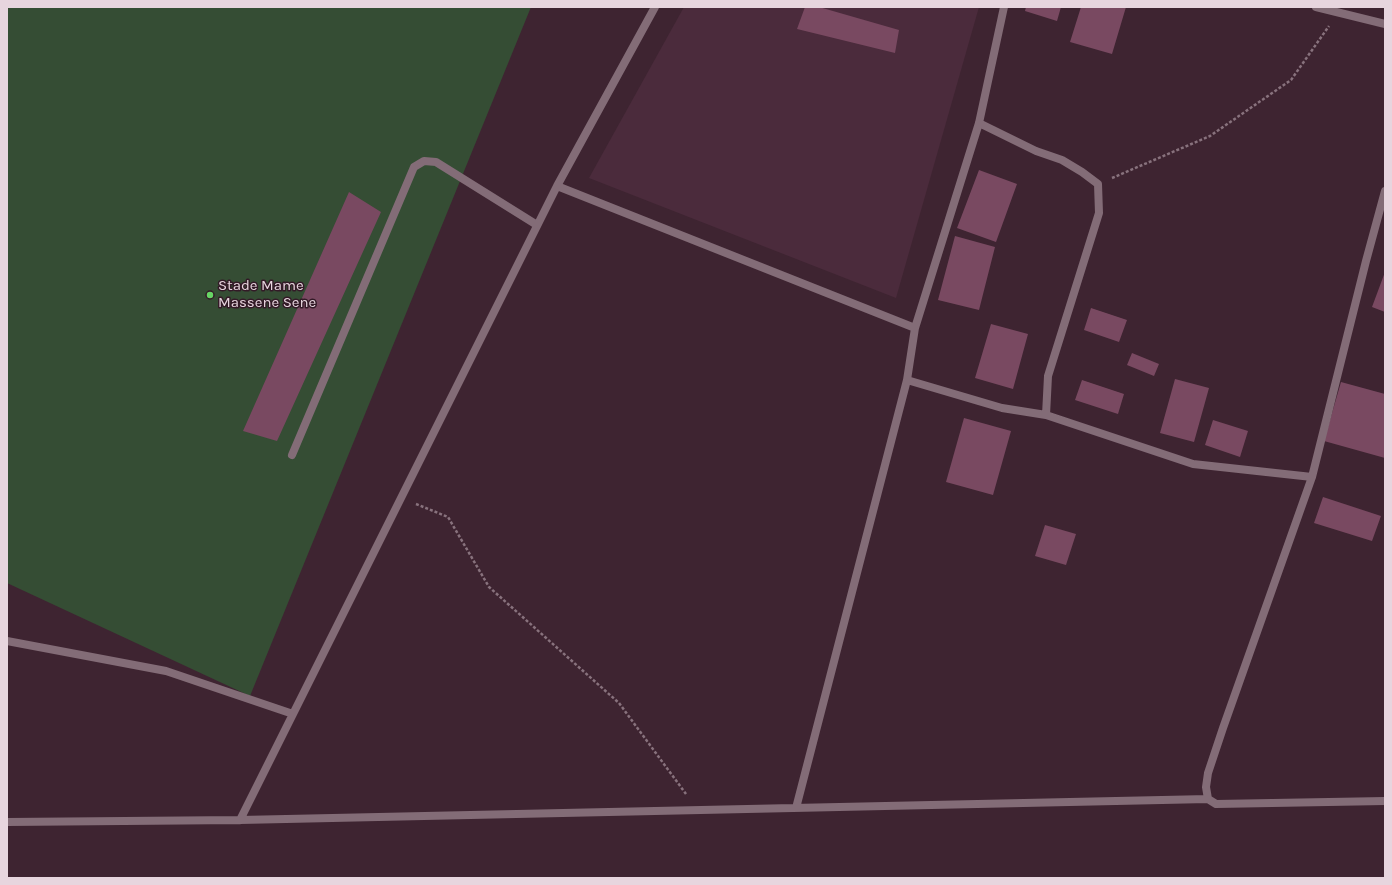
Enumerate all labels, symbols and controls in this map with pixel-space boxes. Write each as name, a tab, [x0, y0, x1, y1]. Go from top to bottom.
place label: Stade Mame Massene Sene	[218, 277, 316, 312]
marker: Stade Mame Massene Sene	[205, 290, 215, 300]

